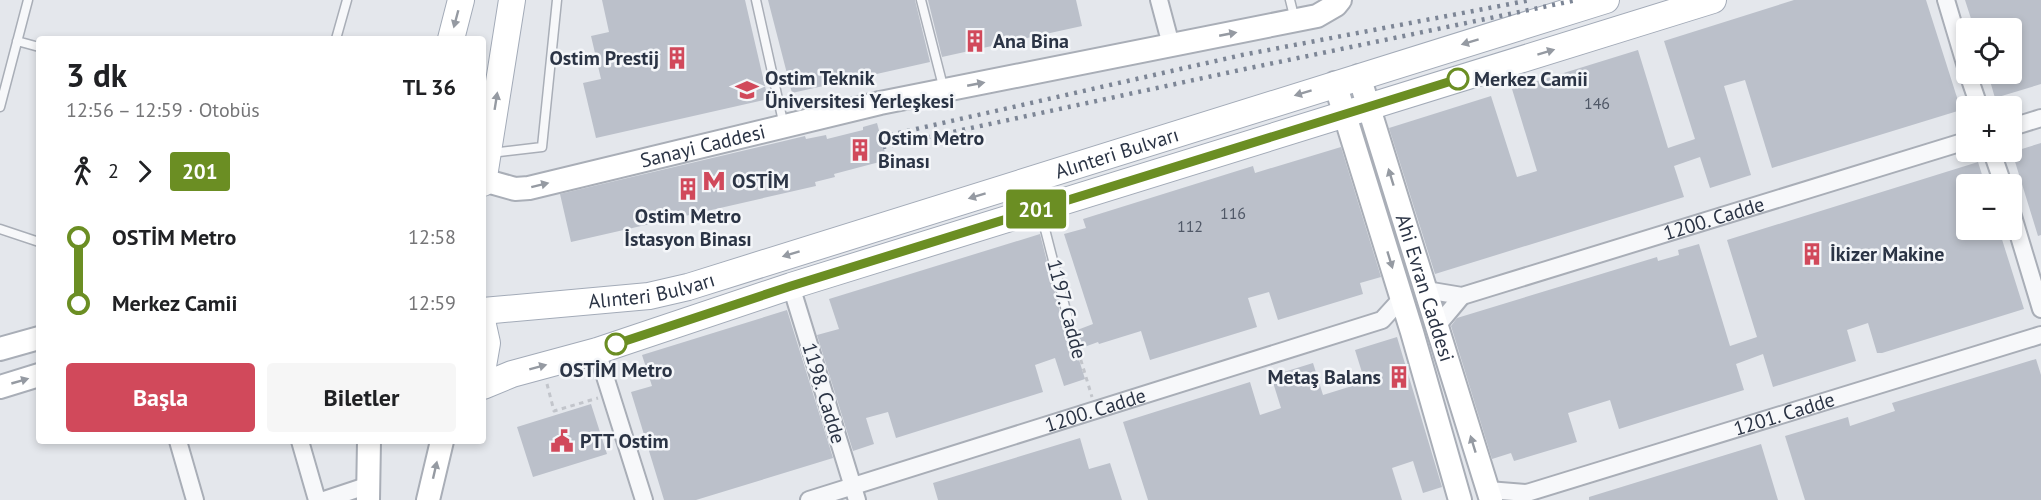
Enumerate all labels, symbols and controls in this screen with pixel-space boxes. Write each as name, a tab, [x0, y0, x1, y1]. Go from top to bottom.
one-way arrow	[451, 11, 460, 29]
map controls	[1956, 18, 2022, 240]
button: locate	[1956, 18, 2022, 84]
building icon: Ana Bina	[962, 28, 988, 54]
place label: Ana Bina	[993, 28, 1069, 54]
one-way arrow	[1219, 29, 1238, 38]
one-way arrow	[1461, 38, 1479, 47]
place label: Ostim Prestij	[549, 45, 659, 71]
building icon: Ostim Prestij	[664, 45, 690, 71]
one-way arrow	[1537, 47, 1555, 56]
text: 3 dk	[66, 53, 127, 96]
place label: Ostim Teknik Üniversitesi Yerleşkesi	[765, 65, 954, 114]
place label: Merkez Camii	[1474, 66, 1588, 92]
marker: Merkez Camii	[1447, 68, 1469, 90]
text: TL 36	[403, 73, 456, 101]
school or university icon: Ostim Teknik Üniversitesi Yerleşkesi	[734, 77, 760, 103]
one-way arrow	[967, 79, 986, 88]
one-way arrow	[1294, 89, 1312, 99]
one-way arrow	[492, 92, 501, 111]
house number: 146	[1584, 93, 1610, 113]
button: +	[1956, 96, 2022, 162]
text: 12:56 – 12:59 · Otobüs	[66, 97, 260, 123]
street label: Sanayi Caddesi	[637, 118, 768, 174]
street label: Alınteri Bulvarı	[1052, 121, 1182, 184]
place label: Ostim Metro Binası	[878, 125, 985, 174]
building icon: Ostim Metro Binası	[847, 137, 873, 163]
icon: walk	[66, 155, 99, 188]
icon: forward	[128, 155, 161, 188]
text: 2	[108, 158, 119, 184]
text: 201	[182, 158, 218, 185]
metro station icon: OSTİM	[701, 168, 727, 194]
place label: OSTİM	[732, 168, 789, 194]
one-way arrow	[1386, 168, 1395, 186]
button: −	[1956, 174, 2022, 240]
building icon: Ostim Metro İstasyon Binası	[675, 176, 701, 202]
one-way arrow	[531, 179, 550, 189]
line badge: 201	[1002, 190, 1070, 228]
street label: 1200. Cadde	[1660, 191, 1768, 246]
one-way arrow	[968, 192, 986, 201]
text: 201	[1018, 196, 1054, 223]
place label: Ostim Metro İstasyon Binası	[624, 203, 752, 252]
house number: 116	[1220, 203, 1246, 223]
street label: Ahi Evran Caddesi	[1390, 211, 1460, 365]
house number: 112	[1177, 216, 1203, 236]
text: OSTİM Metro	[112, 223, 236, 251]
text: 12:58	[408, 224, 456, 250]
building icon: İkizer Makine	[1799, 241, 1825, 267]
place label: İkizer Makine	[1830, 241, 1944, 267]
one-way arrow	[782, 250, 800, 259]
one-way arrow	[1386, 251, 1395, 269]
street label: 1197. Cadde	[1041, 256, 1093, 362]
street label: Alınteri Bulvarı	[587, 266, 718, 314]
text: Merkez Camii	[112, 289, 237, 317]
text: 12:59	[408, 290, 456, 316]
marker: OSTİM Metro	[605, 333, 627, 355]
street label: 1198. Cadde	[796, 339, 852, 447]
place label: OSTİM Metro	[559, 357, 673, 383]
one-way arrow	[529, 362, 547, 371]
button: Başla	[66, 363, 255, 432]
button: Biletler	[267, 363, 456, 432]
place label: Metaş Balans	[1268, 364, 1381, 390]
building icon: Metaş Balans	[1386, 364, 1412, 390]
one-way arrow	[11, 376, 29, 385]
street label: 1200. Cadde	[1042, 382, 1149, 438]
street label: 1201. Cadde	[1730, 386, 1838, 442]
public building icon: PTT Ostim	[549, 428, 575, 454]
place label: PTT Ostim	[580, 428, 669, 454]
one-way arrow	[1468, 435, 1478, 453]
one-way arrow	[431, 461, 441, 480]

